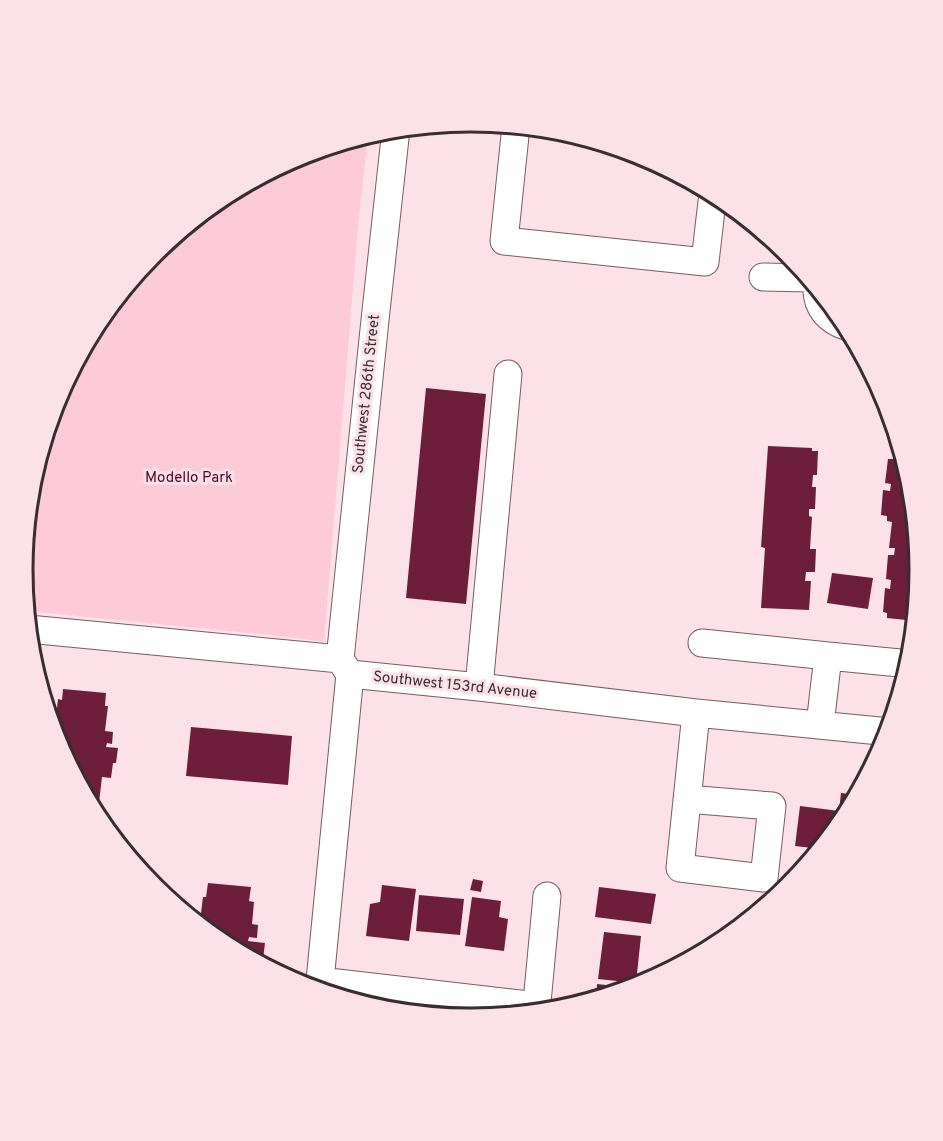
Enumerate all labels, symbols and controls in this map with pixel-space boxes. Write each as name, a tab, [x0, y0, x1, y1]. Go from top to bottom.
street label: Southwest 286th Street	[349, 314, 385, 474]
park label: Modello Park	[145, 469, 233, 488]
street label: Southwest 153rd Avenue	[372, 668, 538, 704]

